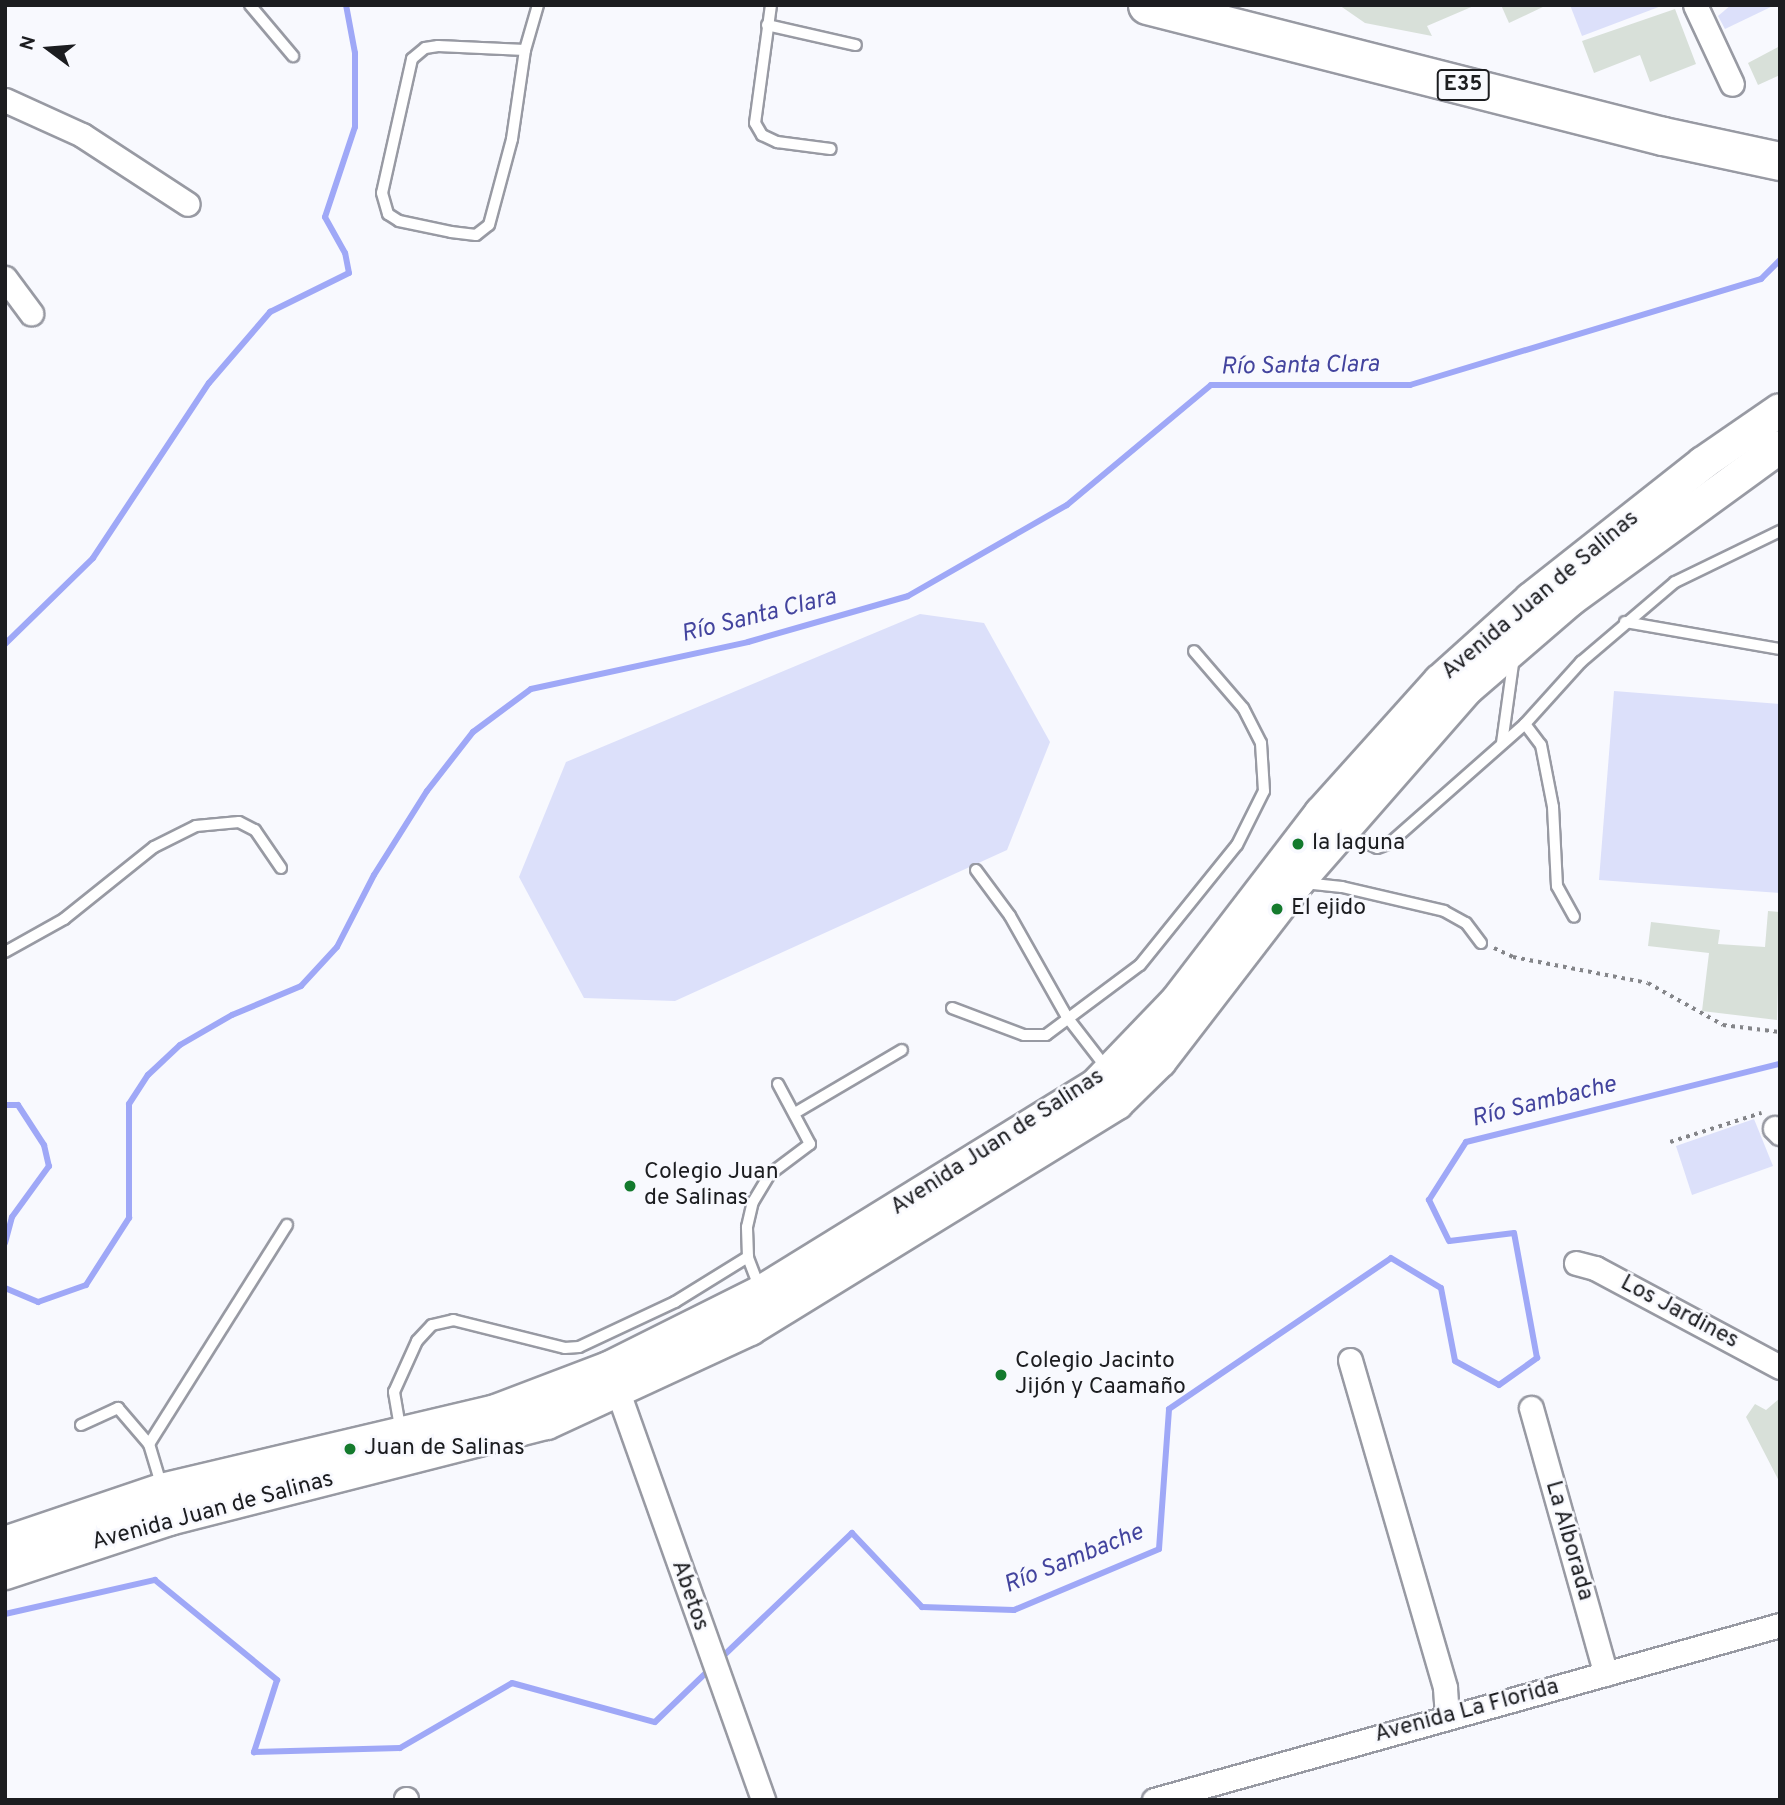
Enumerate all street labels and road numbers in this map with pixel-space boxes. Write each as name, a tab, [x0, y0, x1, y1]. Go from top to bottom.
road number: E35	[1435, 68, 1491, 102]
street label: Avenida Juan de Salinas	[1437, 505, 1645, 687]
street label: Avenida Juan de Salinas	[886, 1064, 1110, 1222]
street label: Los Jardines	[1615, 1270, 1743, 1356]
street label: Avenida Juan de Salinas	[89, 1466, 337, 1558]
street label: La Alborada	[1538, 1478, 1598, 1604]
street label: Abetos	[664, 1557, 714, 1635]
street label: Avenida La Florida	[1372, 1674, 1562, 1750]

